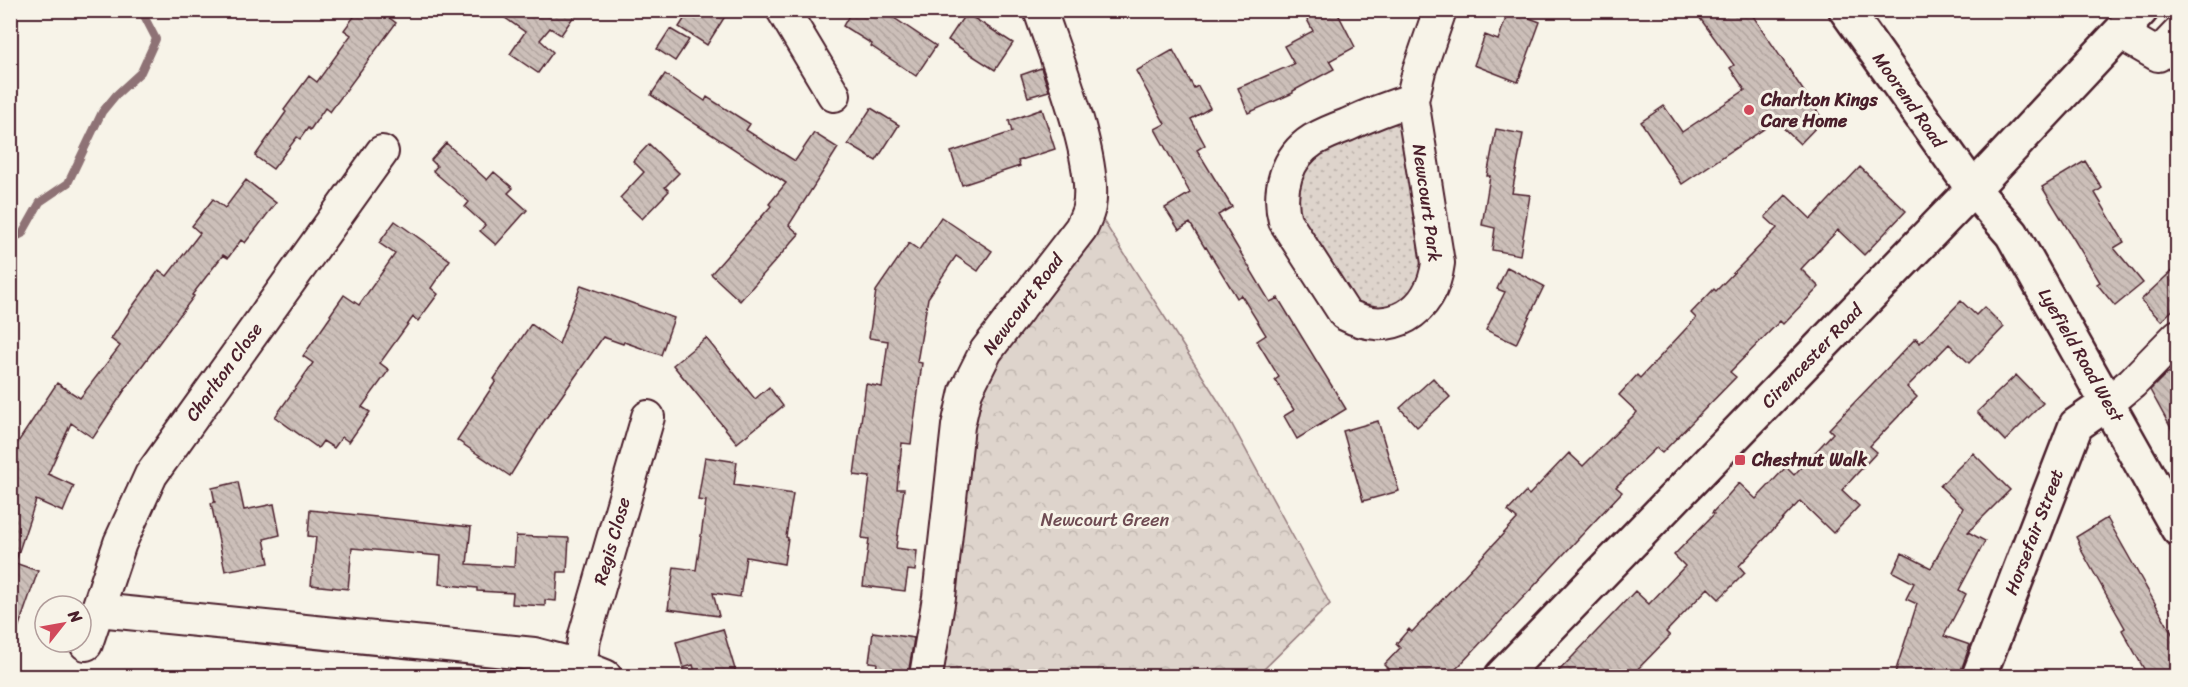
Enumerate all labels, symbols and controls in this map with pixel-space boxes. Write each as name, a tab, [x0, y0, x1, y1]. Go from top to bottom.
street label: Moorend Road	[1864, 45, 1955, 156]
place label: Charlton Kings Care Home	[1760, 84, 1878, 137]
marker: Charlton Kings Care Home	[1742, 103, 1756, 117]
street label: Newcourt Park	[1403, 142, 1451, 264]
street label: Newcourt Road	[974, 245, 1073, 362]
street label: Lyefield Road West	[2029, 282, 2133, 429]
street label: Cirencester Road	[1753, 295, 1872, 416]
street label: Charlton Close	[177, 316, 271, 428]
place label: Chestnut Walk	[1751, 444, 1867, 476]
marker: Chestnut Walk	[1733, 453, 1747, 467]
street label: Horsefair Street	[1995, 464, 2073, 600]
street label: Regis Close	[584, 493, 640, 589]
park label: Newcourt Green	[1041, 504, 1170, 536]
north arrow	[33, 594, 93, 654]
text: N	[60, 603, 91, 630]

